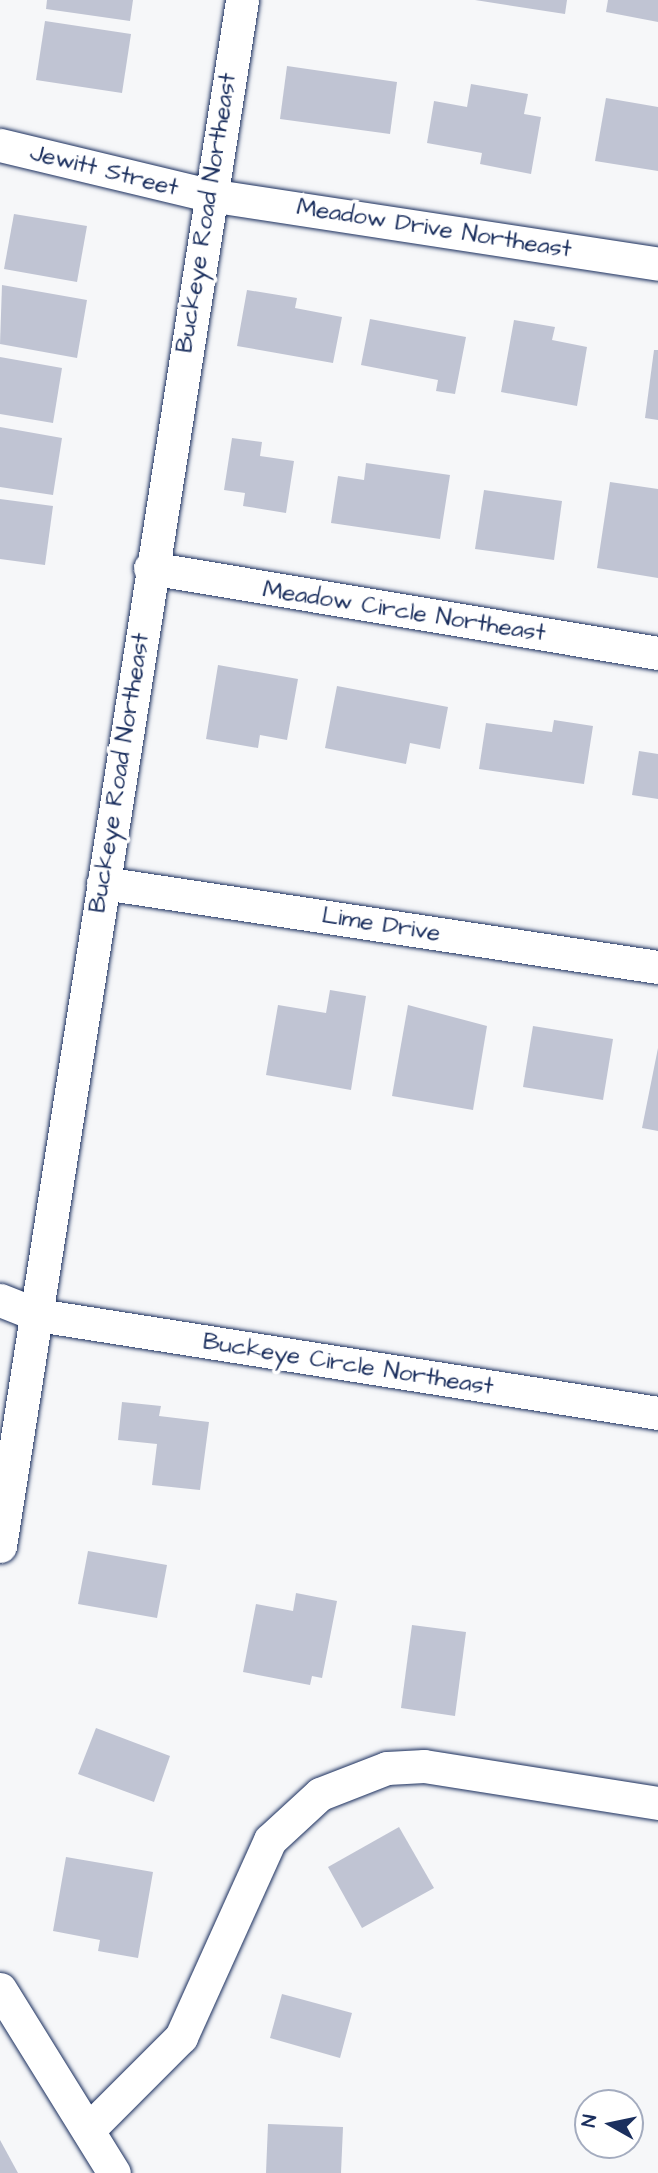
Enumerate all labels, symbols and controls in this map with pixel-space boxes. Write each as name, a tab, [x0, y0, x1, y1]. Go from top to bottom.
street label: Buckeye Road Northeast	[171, 71, 243, 355]
street label: Jewitt Street	[27, 139, 181, 203]
street label: Meadow Drive Northeast	[295, 193, 573, 265]
street label: Meadow Circle Northeast	[261, 575, 547, 649]
street label: Buckeye Road Northeast	[84, 631, 156, 915]
street label: Lime Drive	[320, 901, 442, 949]
street label: Buckeye Circle Northeast	[201, 1328, 495, 1402]
north arrow	[574, 2089, 644, 2159]
text: N	[575, 2113, 604, 2129]

